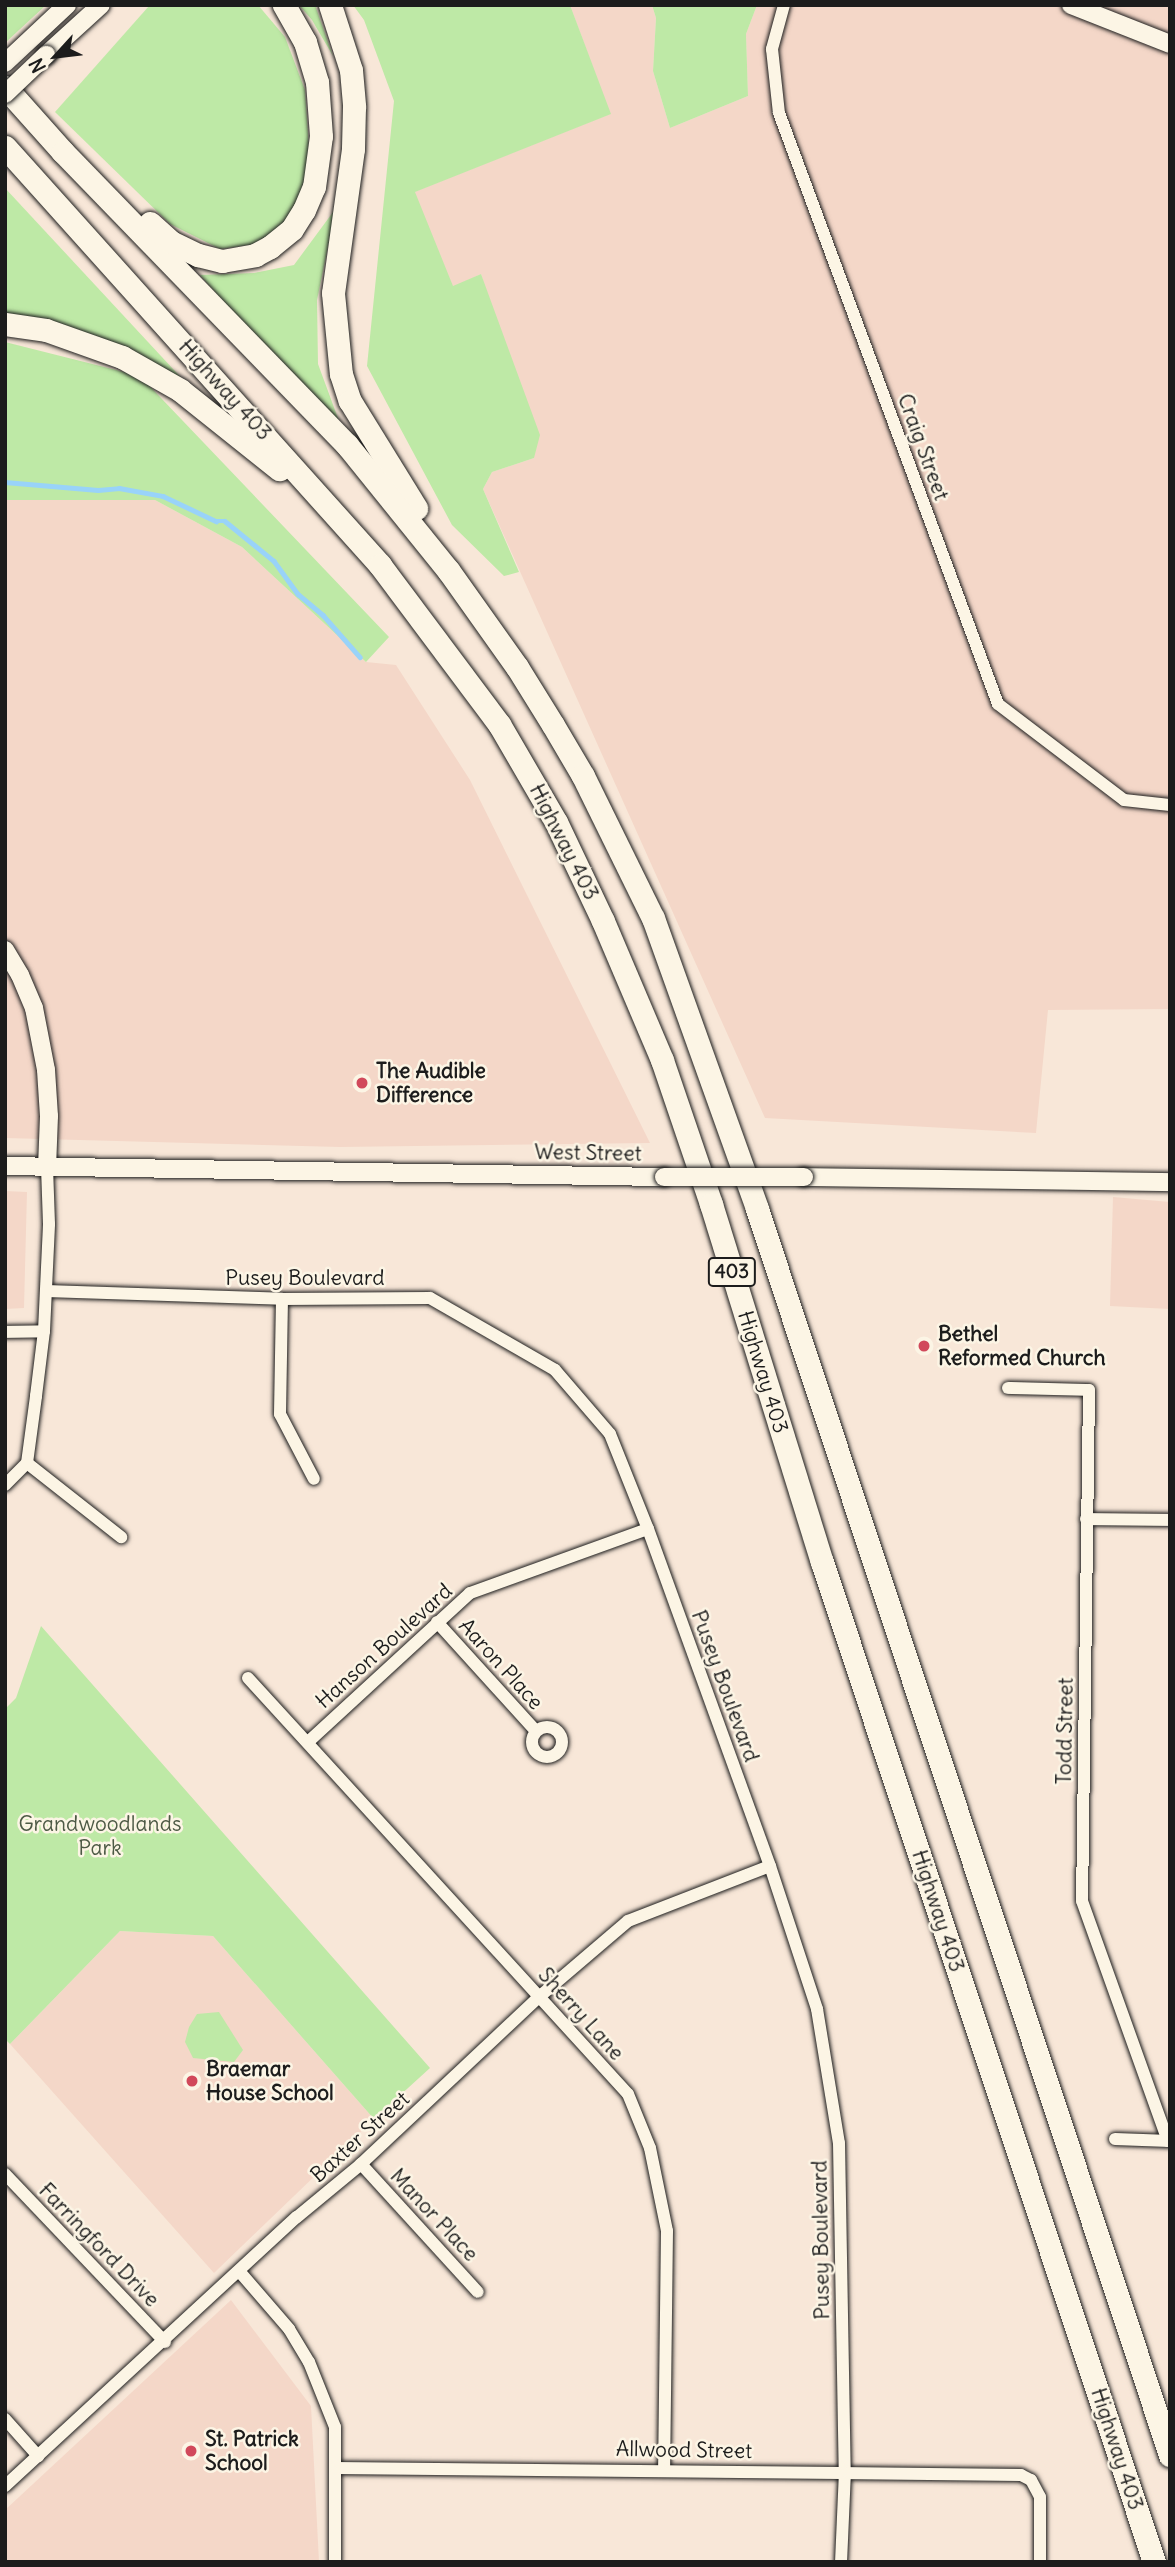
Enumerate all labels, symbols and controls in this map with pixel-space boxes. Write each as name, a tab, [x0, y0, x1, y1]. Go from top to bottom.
north arrow	[21, 21, 91, 91]
text: N	[24, 54, 51, 77]
street label: Highway 403	[173, 335, 277, 445]
street label: Craig Street	[892, 390, 954, 504]
street label: Highway 403	[524, 780, 604, 904]
place label: The Audible Difference	[376, 1058, 486, 1108]
marker: The Audible Difference	[354, 1075, 370, 1091]
street label: West Street	[534, 1139, 642, 1167]
road number: 403	[708, 1256, 756, 1288]
street label: Pusey Boulevard	[225, 1265, 385, 1291]
street label: Highway 403	[732, 1308, 794, 1436]
place label: Bethel Reformed Church	[938, 1321, 1106, 1371]
marker: Bethel Reformed Church	[916, 1338, 932, 1354]
street label: Hanson Boulevard	[311, 1578, 457, 1714]
street label: Pusey Boulevard	[686, 1607, 764, 1765]
street label: Aaron Place	[454, 1613, 548, 1715]
street label: Todd Street	[1051, 1677, 1079, 1785]
park label: Grandwoodlands Park	[18, 1811, 182, 1861]
street label: Highway 403	[906, 1847, 970, 1975]
street label: Sherry Lane	[533, 1962, 629, 2066]
place label: Braemar House School	[206, 2056, 334, 2106]
marker: Braemar House School	[184, 2073, 200, 2089]
street label: Baxter Street	[306, 2086, 414, 2188]
street label: Pusey Boulevard	[807, 2160, 835, 2320]
street label: Manor Place	[385, 2164, 483, 2266]
street label: Farringford Drive	[34, 2178, 164, 2312]
street label: Highway 403	[1085, 2385, 1149, 2513]
place label: St. Patrick School	[205, 2426, 299, 2476]
street label: Allwood Street	[616, 2436, 752, 2464]
marker: St. Patrick School	[183, 2443, 199, 2459]

